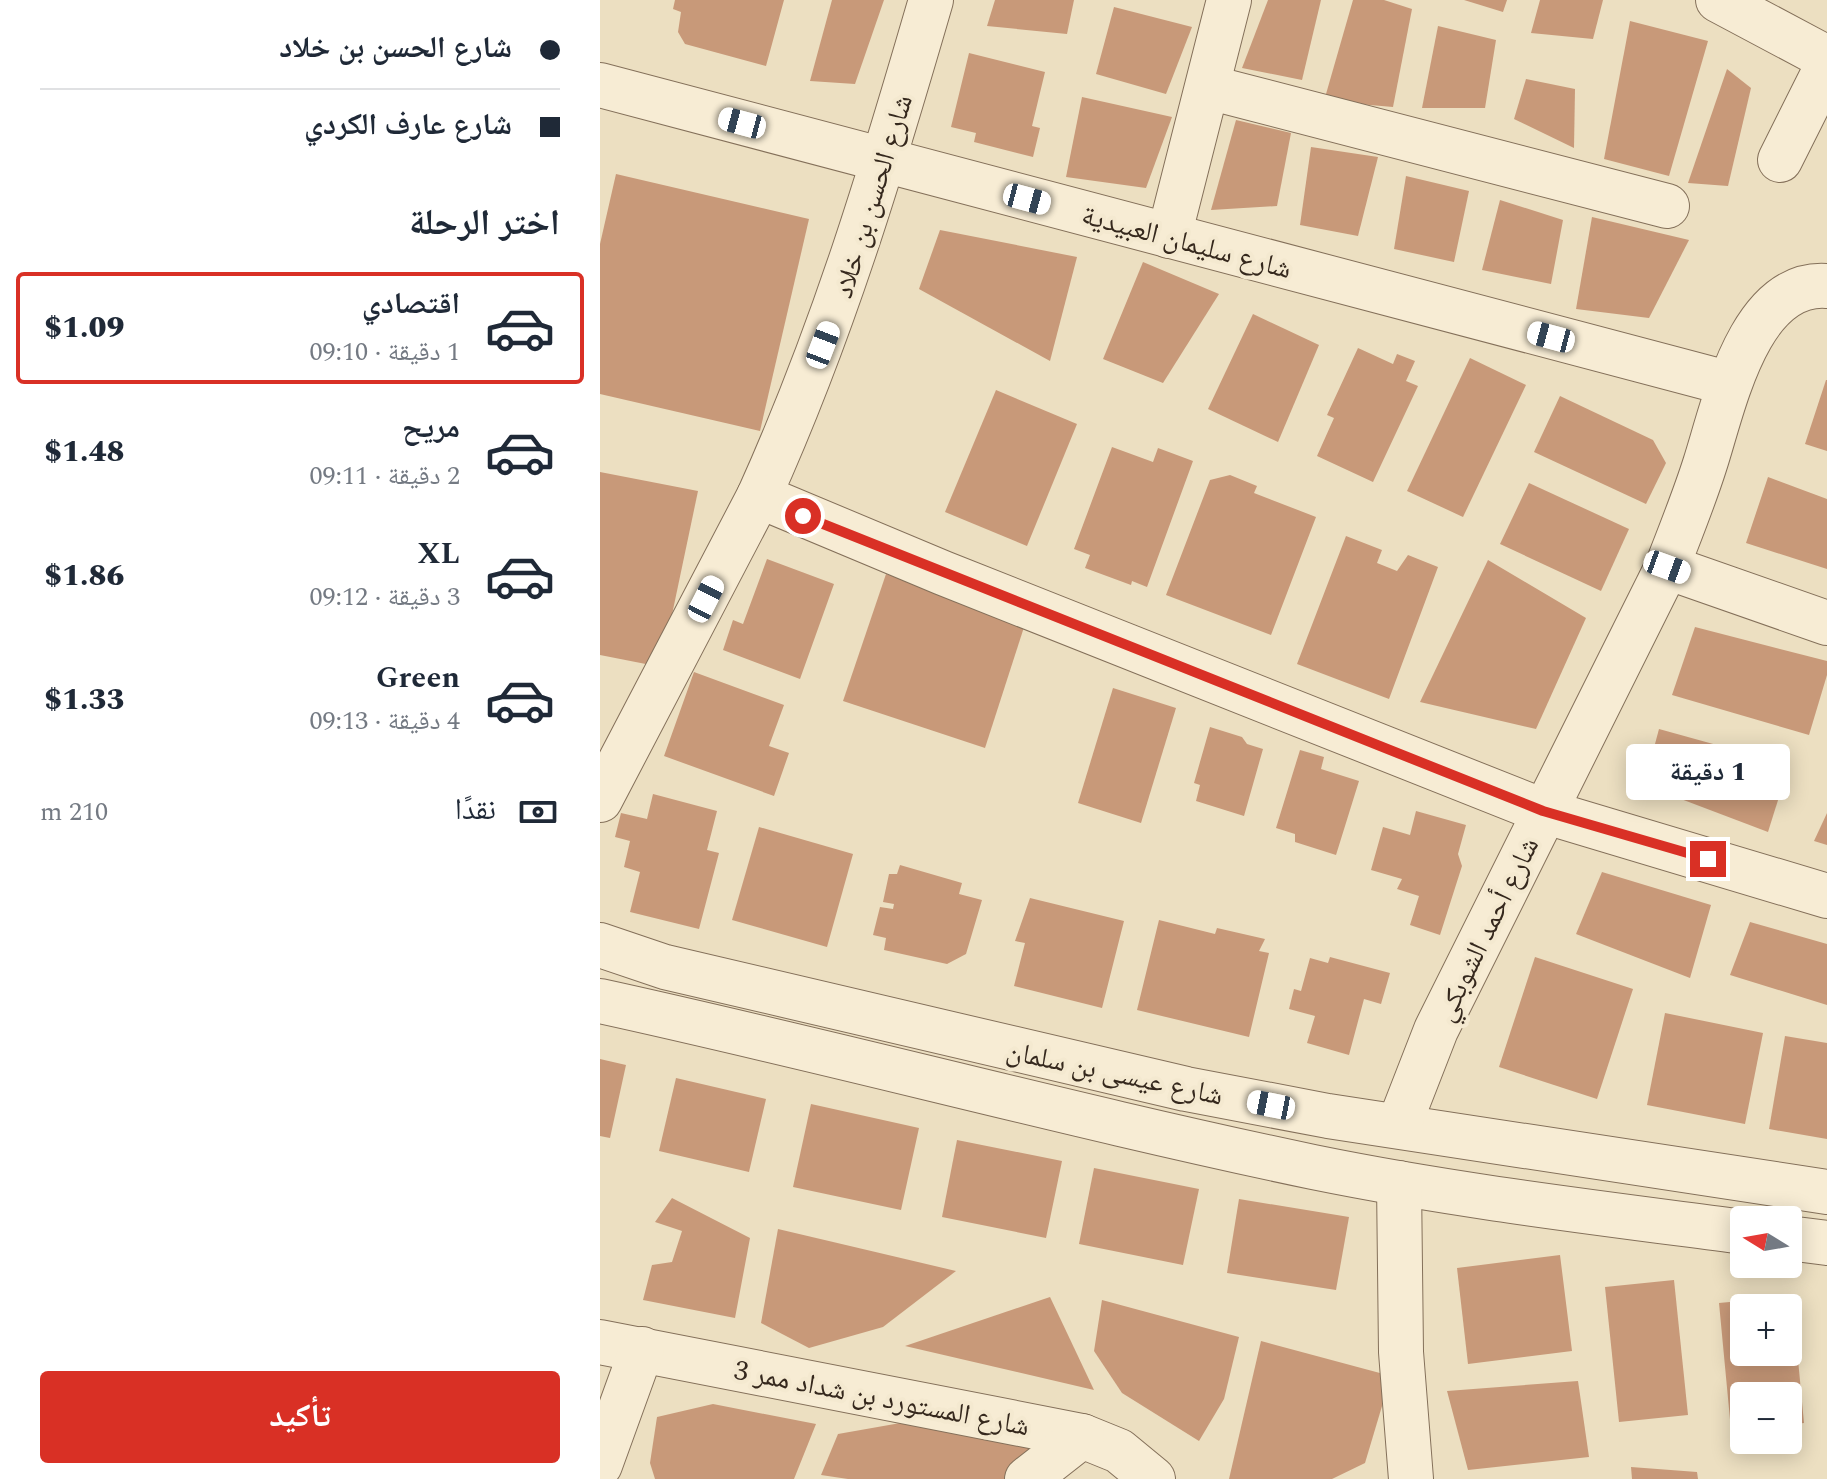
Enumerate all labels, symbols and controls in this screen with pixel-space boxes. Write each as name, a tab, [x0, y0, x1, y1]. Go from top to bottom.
text: شارع الحسن بن خلاد	[279, 25, 512, 71]
street label: شارع الحسن بن خلاد	[822, 89, 925, 304]
text: شارع عارف الكردي	[304, 102, 512, 148]
car	[716, 105, 768, 141]
car	[1001, 181, 1053, 217]
street label: شارع سليمان العبيدية	[1077, 194, 1296, 291]
text: اختر الرحلة	[409, 196, 560, 251]
text: اقتصادي	[362, 281, 460, 327]
icon: car	[484, 292, 556, 364]
text: $1.09	[44, 305, 124, 351]
car	[803, 318, 843, 372]
car	[1525, 319, 1577, 355]
text: 1 دقيقة · 09:10	[310, 332, 460, 372]
text: مريح	[402, 405, 460, 451]
icon: car	[484, 416, 556, 488]
text: $1.48	[44, 429, 124, 475]
text: 2 دقيقة · 09:11	[310, 456, 460, 496]
route start	[785, 498, 821, 534]
text: XL	[417, 531, 460, 577]
icon: car	[484, 540, 556, 612]
car	[1640, 548, 1694, 586]
text: $1.86	[44, 553, 124, 599]
car	[684, 572, 728, 626]
text: 3 دقيقة · 09:12	[310, 577, 460, 617]
text: Green	[376, 655, 460, 701]
icon: car	[484, 664, 556, 736]
text: $1.33	[44, 677, 124, 723]
text: 4 دقيقة · 09:13	[310, 701, 460, 741]
callout: 1 دقيقة	[1626, 743, 1790, 799]
text: 1 دقيقة	[1670, 752, 1746, 792]
text: نقدًا	[455, 787, 496, 833]
icon: cash	[516, 790, 560, 834]
text: 210 m	[40, 792, 108, 832]
street label: شارع أحمد الشوبكي	[1424, 830, 1551, 1029]
route end	[1690, 841, 1726, 877]
street label: شارع عيسى بن سلمان	[1002, 1029, 1227, 1117]
car	[1245, 1089, 1297, 1121]
north arrow	[1730, 1206, 1802, 1278]
map controls	[1730, 1206, 1802, 1454]
button: +	[1730, 1294, 1802, 1366]
street label: شارع المستورد بن شداد ممر 3	[730, 1349, 1033, 1448]
button: تأكيد	[40, 1371, 560, 1463]
button: −	[1730, 1382, 1802, 1454]

